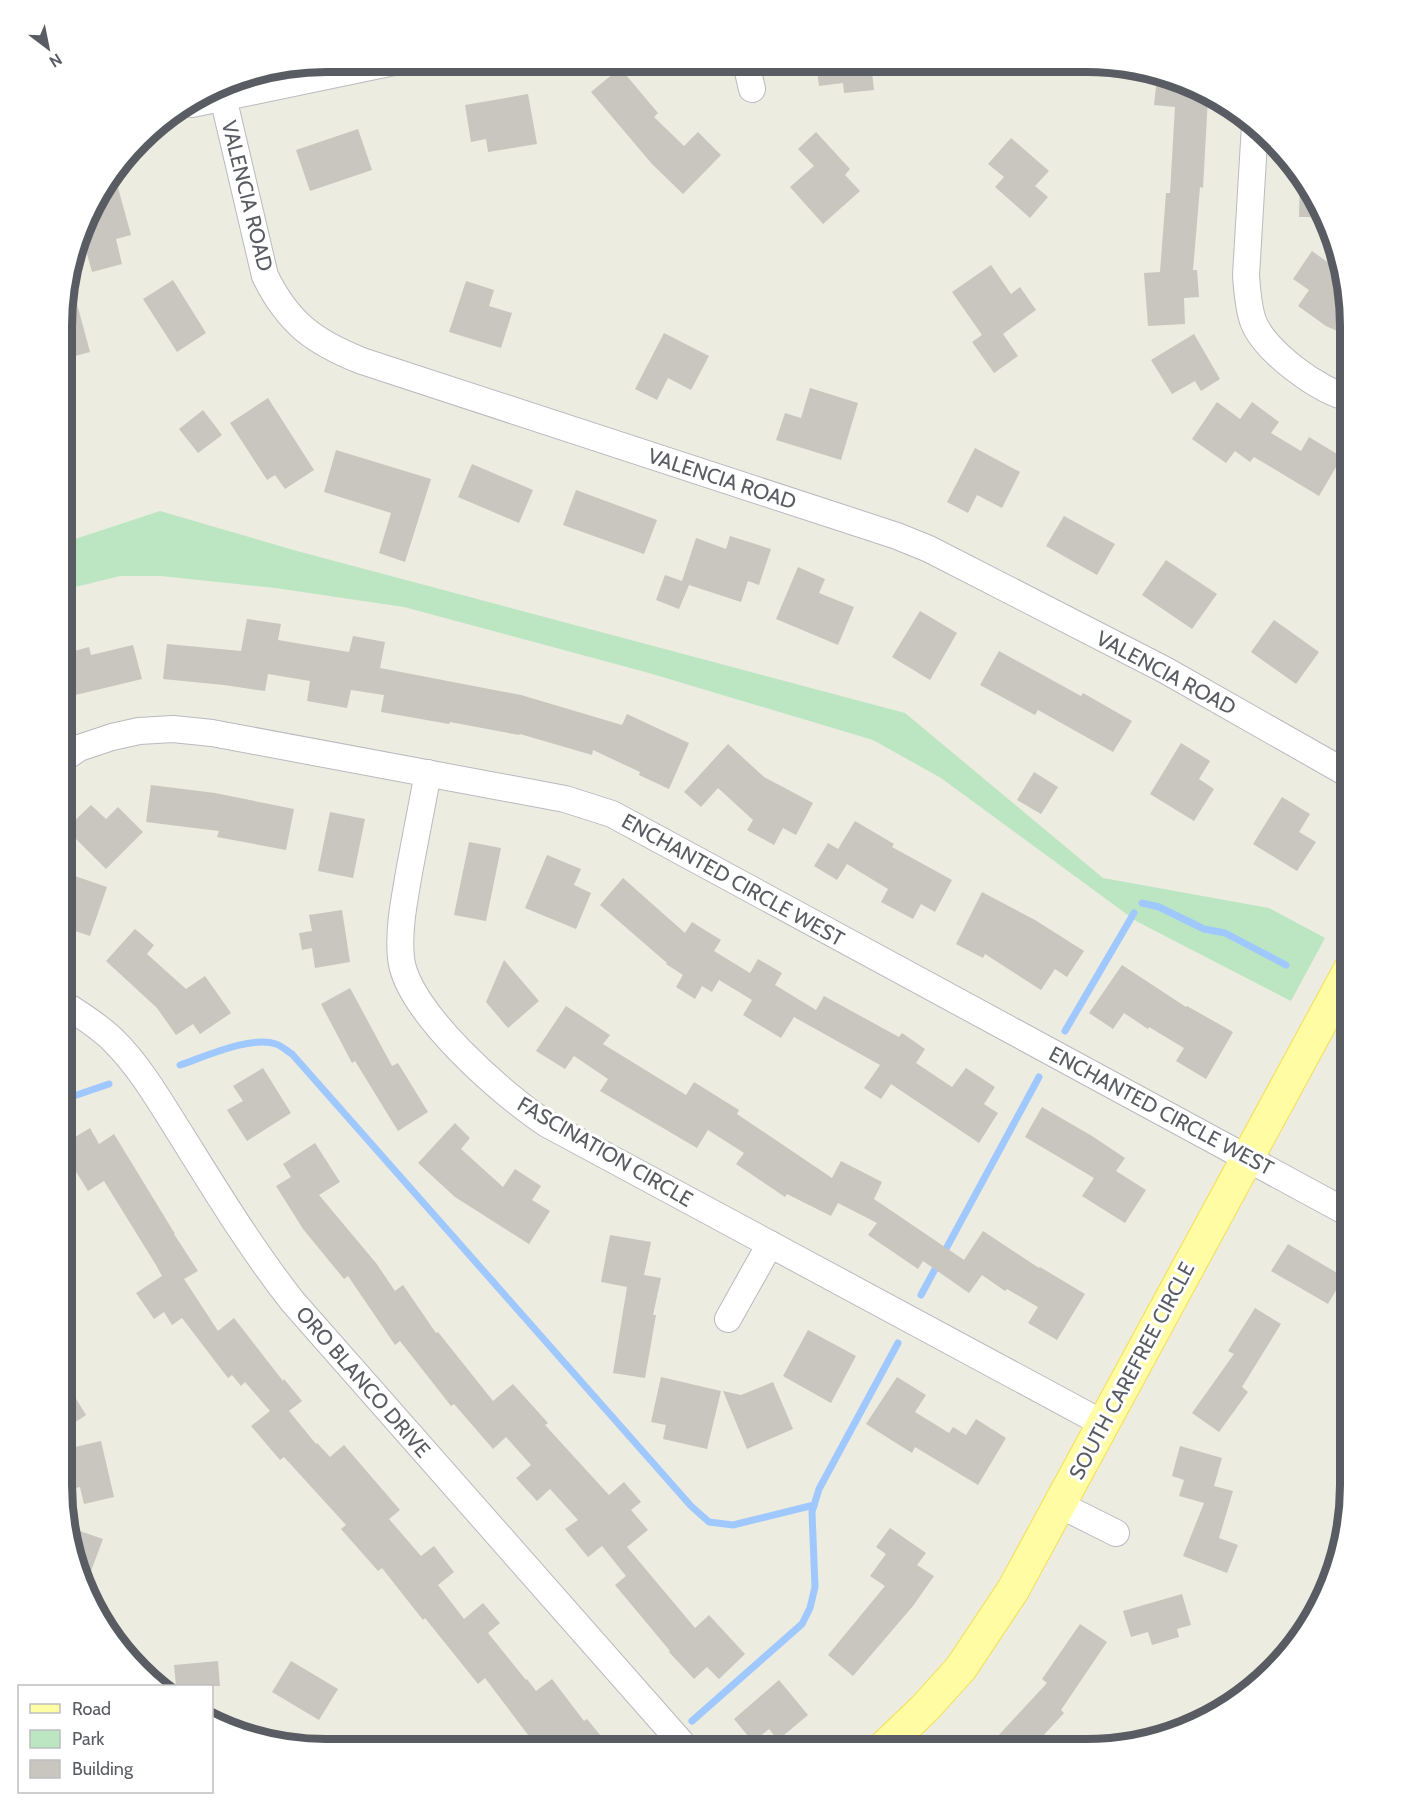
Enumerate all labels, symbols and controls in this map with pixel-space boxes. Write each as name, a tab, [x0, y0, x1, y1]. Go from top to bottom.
north arrow	[18, 18, 78, 78]
text: N	[46, 49, 66, 71]
street label: VALENCIA ROAD	[217, 118, 278, 274]
street label: VALENCIA ROAD	[645, 443, 799, 514]
street label: VALENCIA ROAD	[1092, 625, 1240, 720]
street label: ENCHANTED CIRCLE WEST	[618, 808, 849, 951]
street label: ENCHANTED CIRCLE WEST	[1045, 1041, 1278, 1180]
street label: FASCINATION CIRCLE	[513, 1091, 697, 1212]
street label: SOUTH CAREFREE CIRCLE	[1064, 1258, 1199, 1484]
street label: ORO BLANCO DRIVE	[291, 1301, 436, 1462]
legend	[18, 1685, 213, 1793]
text: Road	[72, 1698, 111, 1720]
text: Park	[72, 1728, 105, 1750]
text: Building	[72, 1758, 134, 1780]

